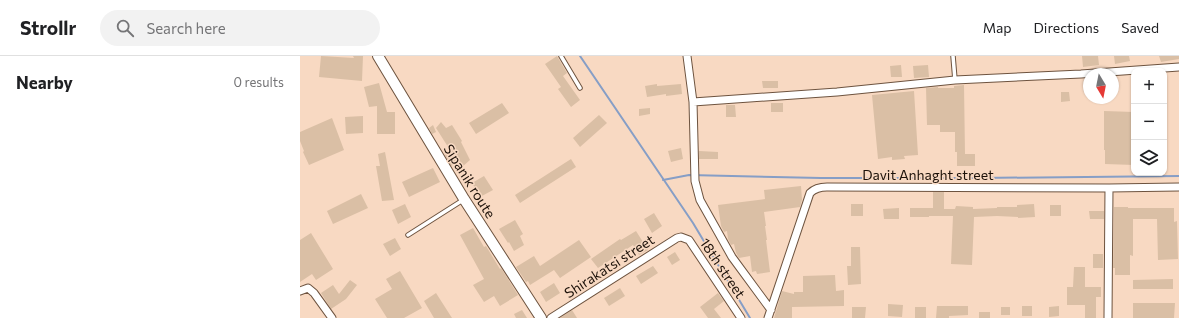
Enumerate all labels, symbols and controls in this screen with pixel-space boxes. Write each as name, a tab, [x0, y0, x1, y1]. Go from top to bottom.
search box	[100, 10, 380, 46]
text: Strollr	[20, 16, 76, 39]
icon: search	[114, 17, 136, 39]
text: Search here	[146, 19, 226, 37]
text: Map	[983, 19, 1012, 36]
text: Directions	[1034, 19, 1099, 36]
text: Saved	[1121, 19, 1159, 36]
north arrow	[1083, 68, 1119, 104]
map controls	[1131, 68, 1167, 176]
button: +	[1131, 68, 1167, 104]
text: Nearby	[16, 72, 73, 93]
text: 0 results	[233, 74, 284, 90]
button: −	[1131, 104, 1167, 140]
button: layers	[1131, 140, 1167, 176]
street label: Sipanik route	[441, 141, 499, 221]
street label: Davit Anhaght street	[862, 166, 994, 183]
street label: Shirakatsi street	[561, 230, 657, 301]
street label: 18th street	[697, 235, 749, 301]

